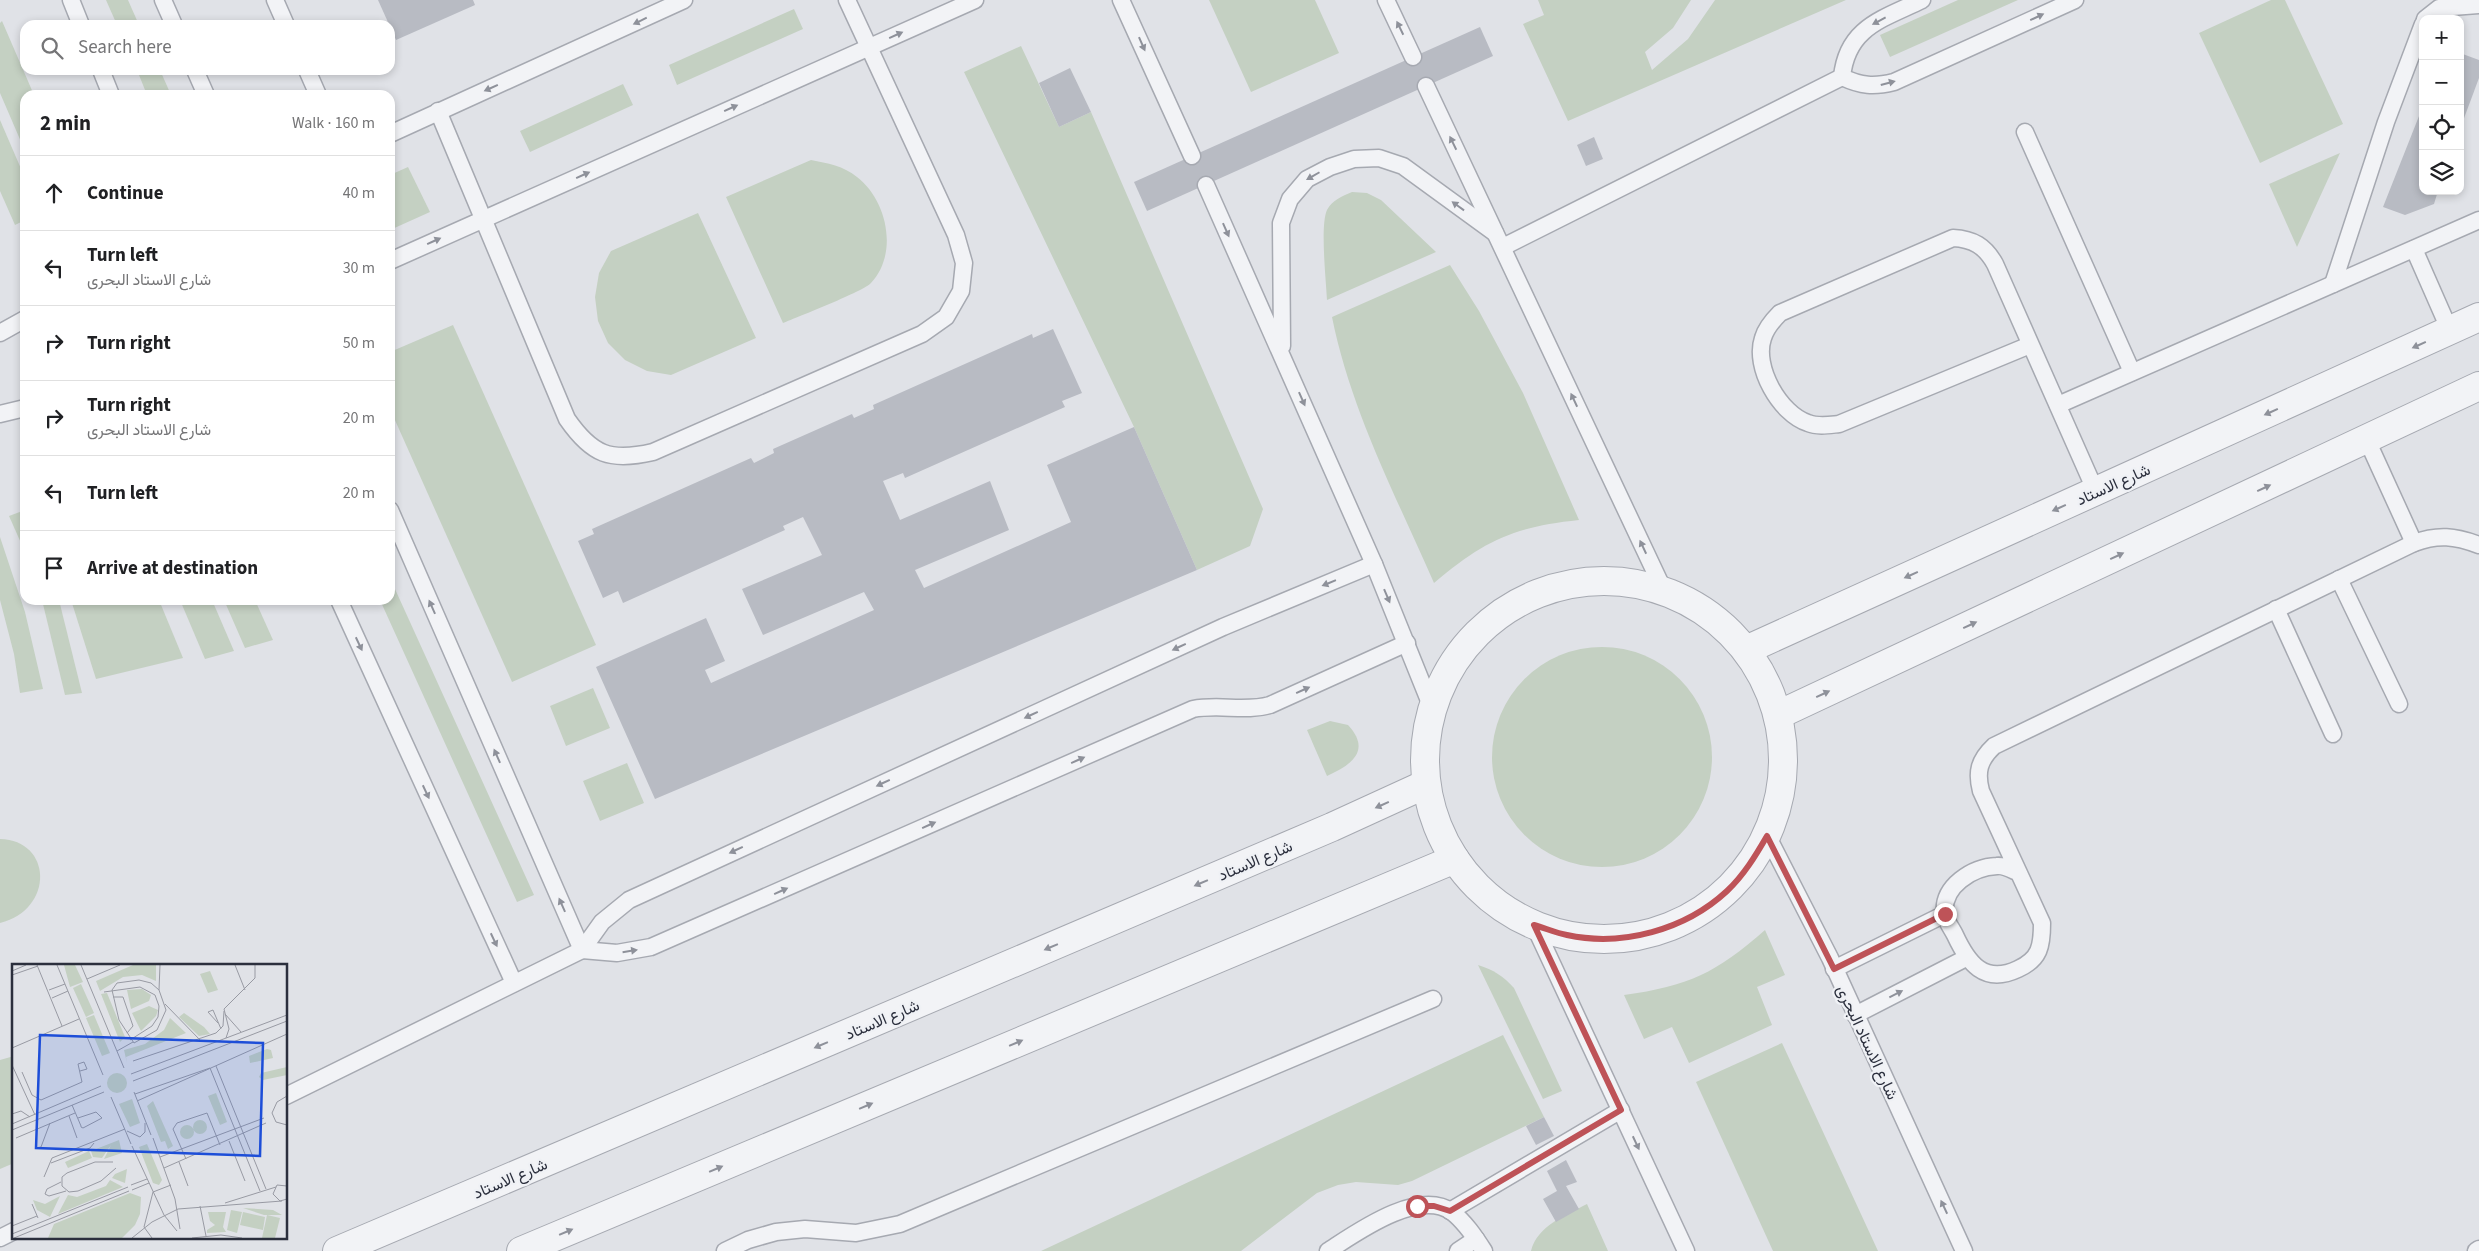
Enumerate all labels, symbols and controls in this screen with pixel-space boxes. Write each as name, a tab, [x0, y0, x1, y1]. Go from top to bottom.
one-way arrow	[2030, 13, 2044, 21]
map controls	[2419, 15, 2464, 195]
button: +	[2419, 15, 2464, 60]
one-way arrow	[632, 17, 647, 25]
one-way arrow	[1871, 17, 1886, 25]
search box	[20, 20, 395, 75]
one-way arrow	[1395, 21, 1404, 36]
one-way arrow	[889, 30, 903, 38]
icon: search	[38, 34, 66, 62]
text: Search here	[78, 34, 172, 61]
one-way arrow	[1138, 37, 1146, 51]
button: −	[2419, 60, 2464, 105]
one-way arrow	[1881, 79, 1896, 87]
one-way arrow	[484, 84, 498, 92]
one-way arrow	[724, 104, 738, 112]
button: locate	[2419, 105, 2464, 150]
text: 2 min	[40, 108, 91, 138]
text: Walk · 160 m	[292, 112, 375, 134]
one-way arrow	[1449, 136, 1457, 151]
button: layers	[2419, 150, 2464, 195]
one-way arrow	[576, 170, 590, 178]
one-way arrow	[1307, 172, 1320, 181]
icon: ahead	[40, 179, 68, 207]
text: Continue	[87, 180, 164, 207]
text: 40 m	[343, 182, 375, 204]
one-way arrow	[1451, 201, 1464, 211]
one-way arrow	[1223, 223, 1231, 237]
one-way arrow	[427, 236, 441, 244]
text: Turn left	[87, 242, 158, 269]
icon: left	[40, 254, 68, 282]
text: 30 m	[343, 257, 375, 279]
text: شارع الاستاد البحرى	[87, 269, 211, 291]
icon: right	[40, 329, 68, 357]
text: Turn right	[87, 330, 171, 357]
text: 50 m	[343, 332, 375, 354]
one-way arrow	[2412, 341, 2426, 349]
text: Turn right	[87, 392, 171, 419]
one-way arrow	[1298, 392, 1306, 406]
one-way arrow	[1570, 392, 1579, 407]
icon: right	[40, 404, 68, 432]
text: 20 m	[343, 407, 375, 429]
one-way arrow	[2264, 409, 2278, 417]
text: شارع الاستاد البحرى	[87, 419, 211, 441]
street label: شارع الاستاد	[2073, 459, 2154, 511]
icon: left	[40, 479, 68, 507]
text: Turn left	[87, 480, 158, 507]
text: 20 m	[343, 482, 375, 504]
one-way arrow	[2257, 483, 2271, 491]
one-way arrow	[2052, 505, 2066, 513]
one-way arrow	[1639, 540, 1647, 554]
one-way arrow	[2110, 552, 2124, 560]
icon: arrive	[40, 554, 68, 582]
text: Arrive at destination	[87, 555, 258, 582]
one-way arrow	[1904, 572, 1918, 580]
one-way arrow	[1321, 579, 1336, 587]
one-way arrow	[1384, 589, 1392, 603]
one-way arrow	[428, 600, 436, 614]
one-way arrow	[1963, 621, 1977, 629]
one-way arrow	[355, 637, 363, 651]
one-way arrow	[1172, 643, 1186, 651]
one-way arrow	[1296, 686, 1310, 694]
one-way arrow	[1816, 690, 1830, 698]
one-way arrow	[1024, 711, 1038, 719]
one-way arrow	[493, 749, 501, 763]
one-way arrow	[1071, 755, 1085, 763]
one-way arrow	[876, 779, 890, 787]
one-way arrow	[423, 785, 431, 799]
one-way arrow	[1375, 801, 1389, 809]
one-way arrow	[922, 821, 936, 829]
street label: شارع الاستاد	[1215, 835, 1296, 886]
one-way arrow	[729, 847, 743, 855]
one-way arrow	[1193, 880, 1208, 888]
one-way arrow	[774, 886, 788, 894]
one-way arrow	[558, 898, 566, 912]
route end	[1934, 903, 1957, 926]
one-way arrow	[490, 933, 498, 947]
one-way arrow	[1044, 943, 1058, 951]
one-way arrow	[623, 946, 639, 954]
inset map	[12, 964, 288, 1238]
street label: شارع الاستاد البحرى	[1831, 981, 1903, 1103]
one-way arrow	[1889, 990, 1903, 998]
street label: شارع الاستاد	[842, 994, 923, 1045]
one-way arrow	[1008, 1039, 1023, 1047]
one-way arrow	[814, 1041, 828, 1049]
one-way arrow	[859, 1102, 873, 1110]
one-way arrow	[1633, 1136, 1641, 1150]
street label: شارع الاستاد	[470, 1153, 551, 1204]
one-way arrow	[709, 1165, 723, 1173]
route start	[1406, 1195, 1429, 1218]
one-way arrow	[1939, 1200, 1947, 1214]
one-way arrow	[559, 1228, 573, 1236]

